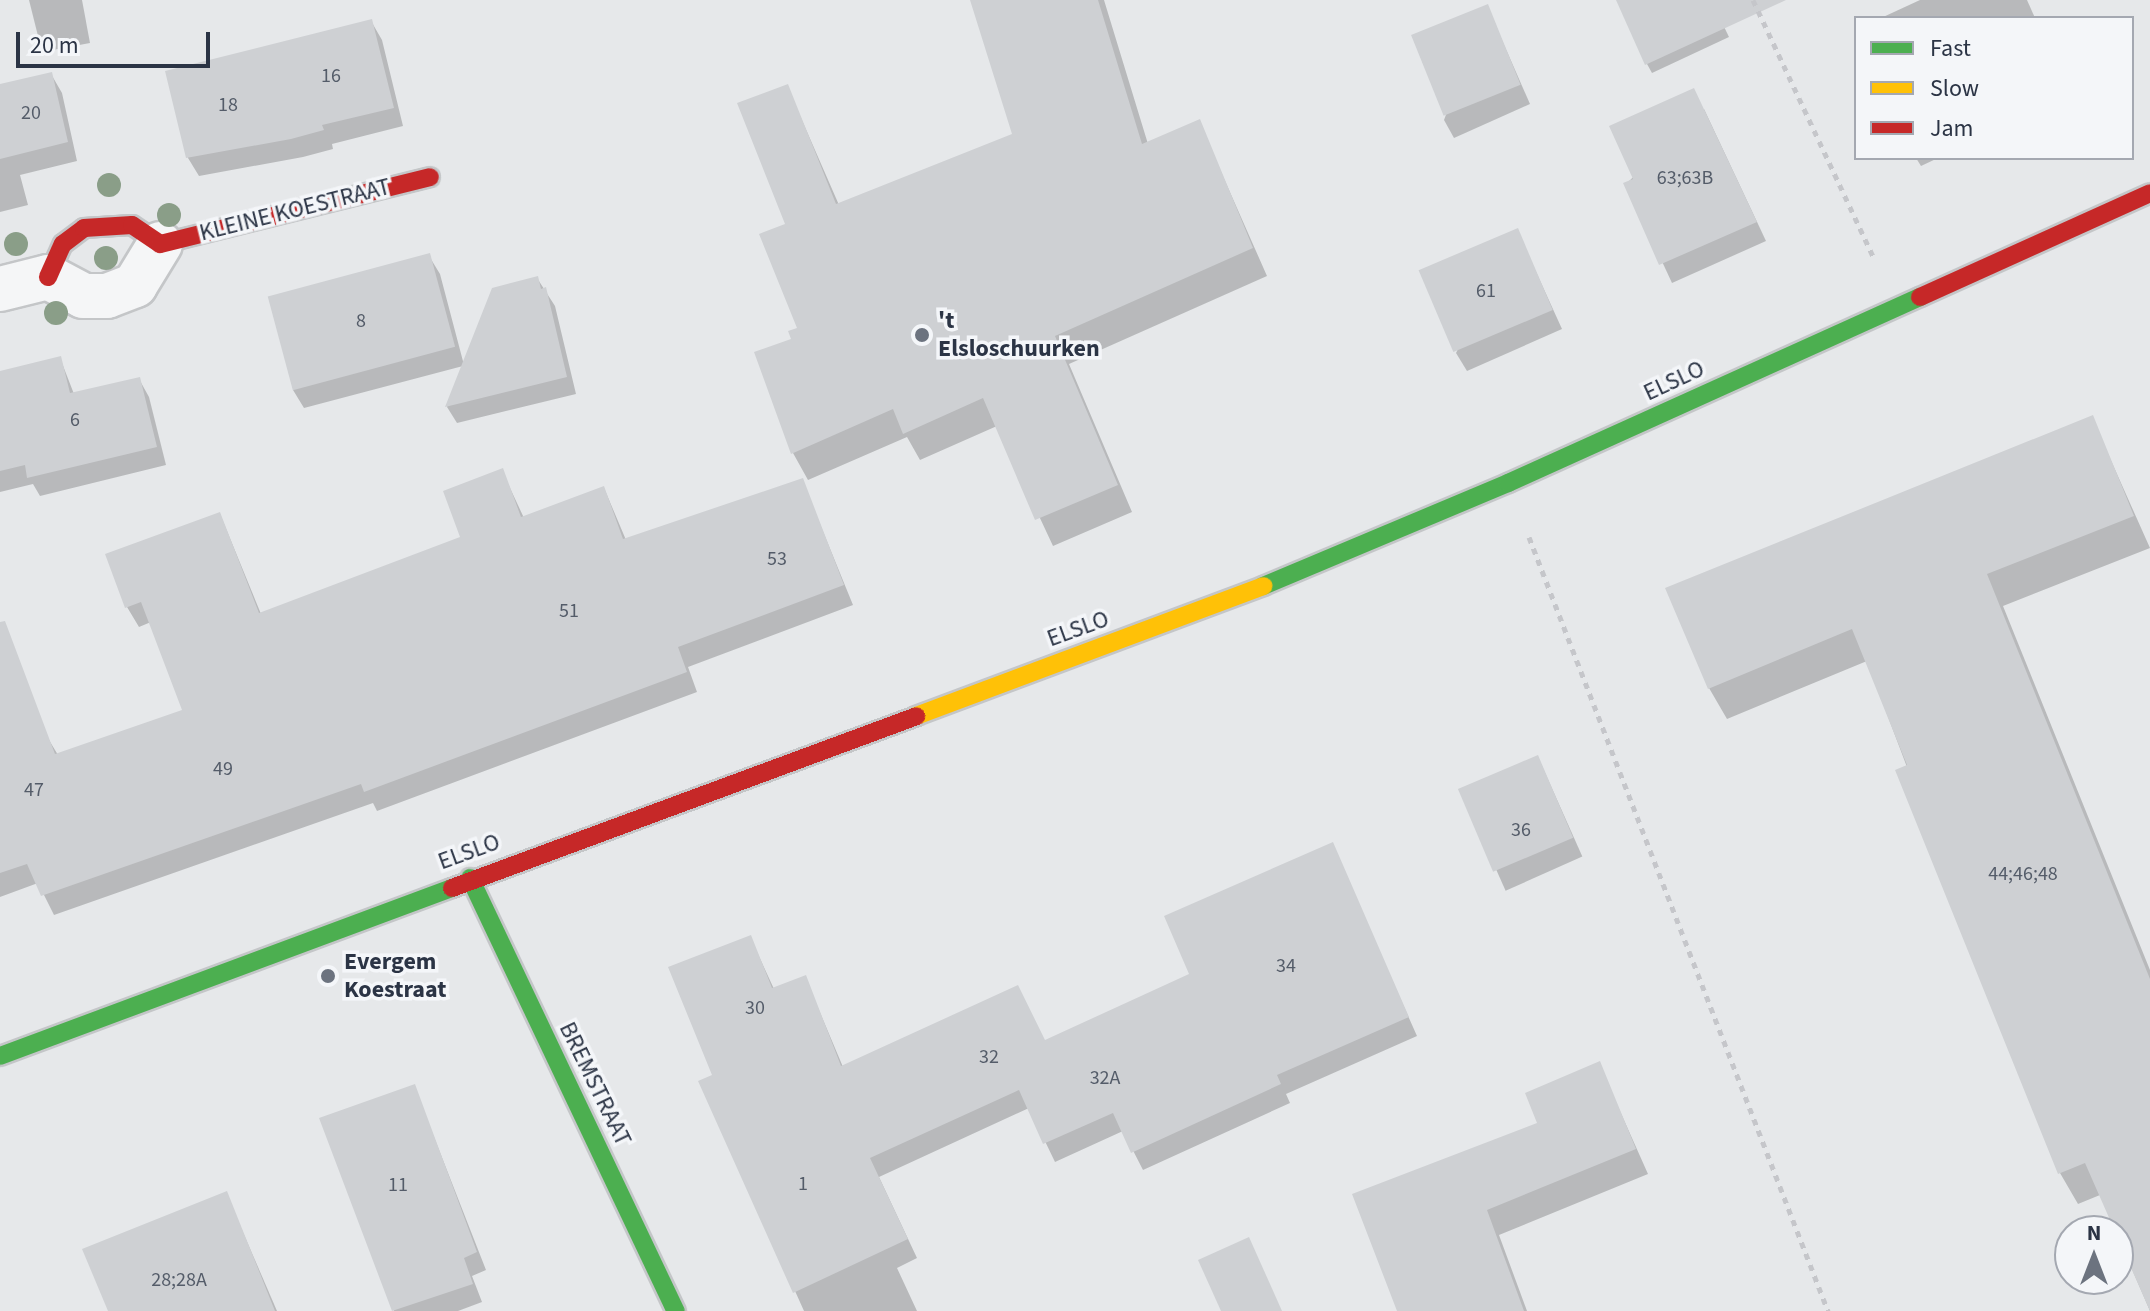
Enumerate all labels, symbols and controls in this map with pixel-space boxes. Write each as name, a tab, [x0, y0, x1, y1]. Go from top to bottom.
scale bar	[20, 16, 214, 66]
legend	[1854, 16, 2134, 160]
text: 20 m	[30, 28, 79, 63]
text: Fast	[1930, 31, 1971, 66]
house number: 16	[321, 64, 341, 88]
text: Slow	[1930, 71, 1979, 106]
house number: 18	[218, 93, 238, 117]
house number: 20	[21, 101, 41, 125]
text: Jam	[1930, 111, 1974, 146]
house number: 63;63B	[1657, 166, 1713, 190]
street label: KLEINE KOESTRAAT	[197, 172, 393, 248]
house number: 61	[1476, 279, 1496, 303]
place label: 't Elsloschuurken	[938, 307, 1100, 363]
house number: 8	[356, 309, 366, 333]
marker: 't Elsloschuurken	[913, 326, 931, 344]
street label: ELSLO	[1639, 355, 1709, 407]
house number: 6	[70, 408, 80, 432]
house number: 53	[767, 547, 787, 571]
house number: 51	[559, 599, 579, 623]
street label: ELSLO	[1043, 605, 1113, 653]
house number: 49	[213, 757, 233, 781]
house number: 47	[24, 778, 44, 802]
house number: 36	[1511, 818, 1531, 842]
street label: ELSLO	[434, 828, 504, 876]
house number: 44;46;48	[1988, 862, 2058, 886]
place label: Evergem Koestraat	[344, 948, 446, 1004]
house number: 34	[1276, 954, 1296, 978]
marker: Evergem Koestraat	[319, 967, 337, 985]
house number: 30	[745, 996, 765, 1020]
street label: BREMSTRAAT	[553, 1017, 637, 1151]
house number: 32	[979, 1045, 999, 1069]
house number: 32A	[1090, 1066, 1120, 1090]
house number: 1	[798, 1172, 808, 1196]
house number: 11	[388, 1173, 408, 1197]
north arrow	[2054, 1215, 2134, 1295]
text: N	[2087, 1217, 2101, 1249]
house number: 28;28A	[151, 1268, 207, 1292]

